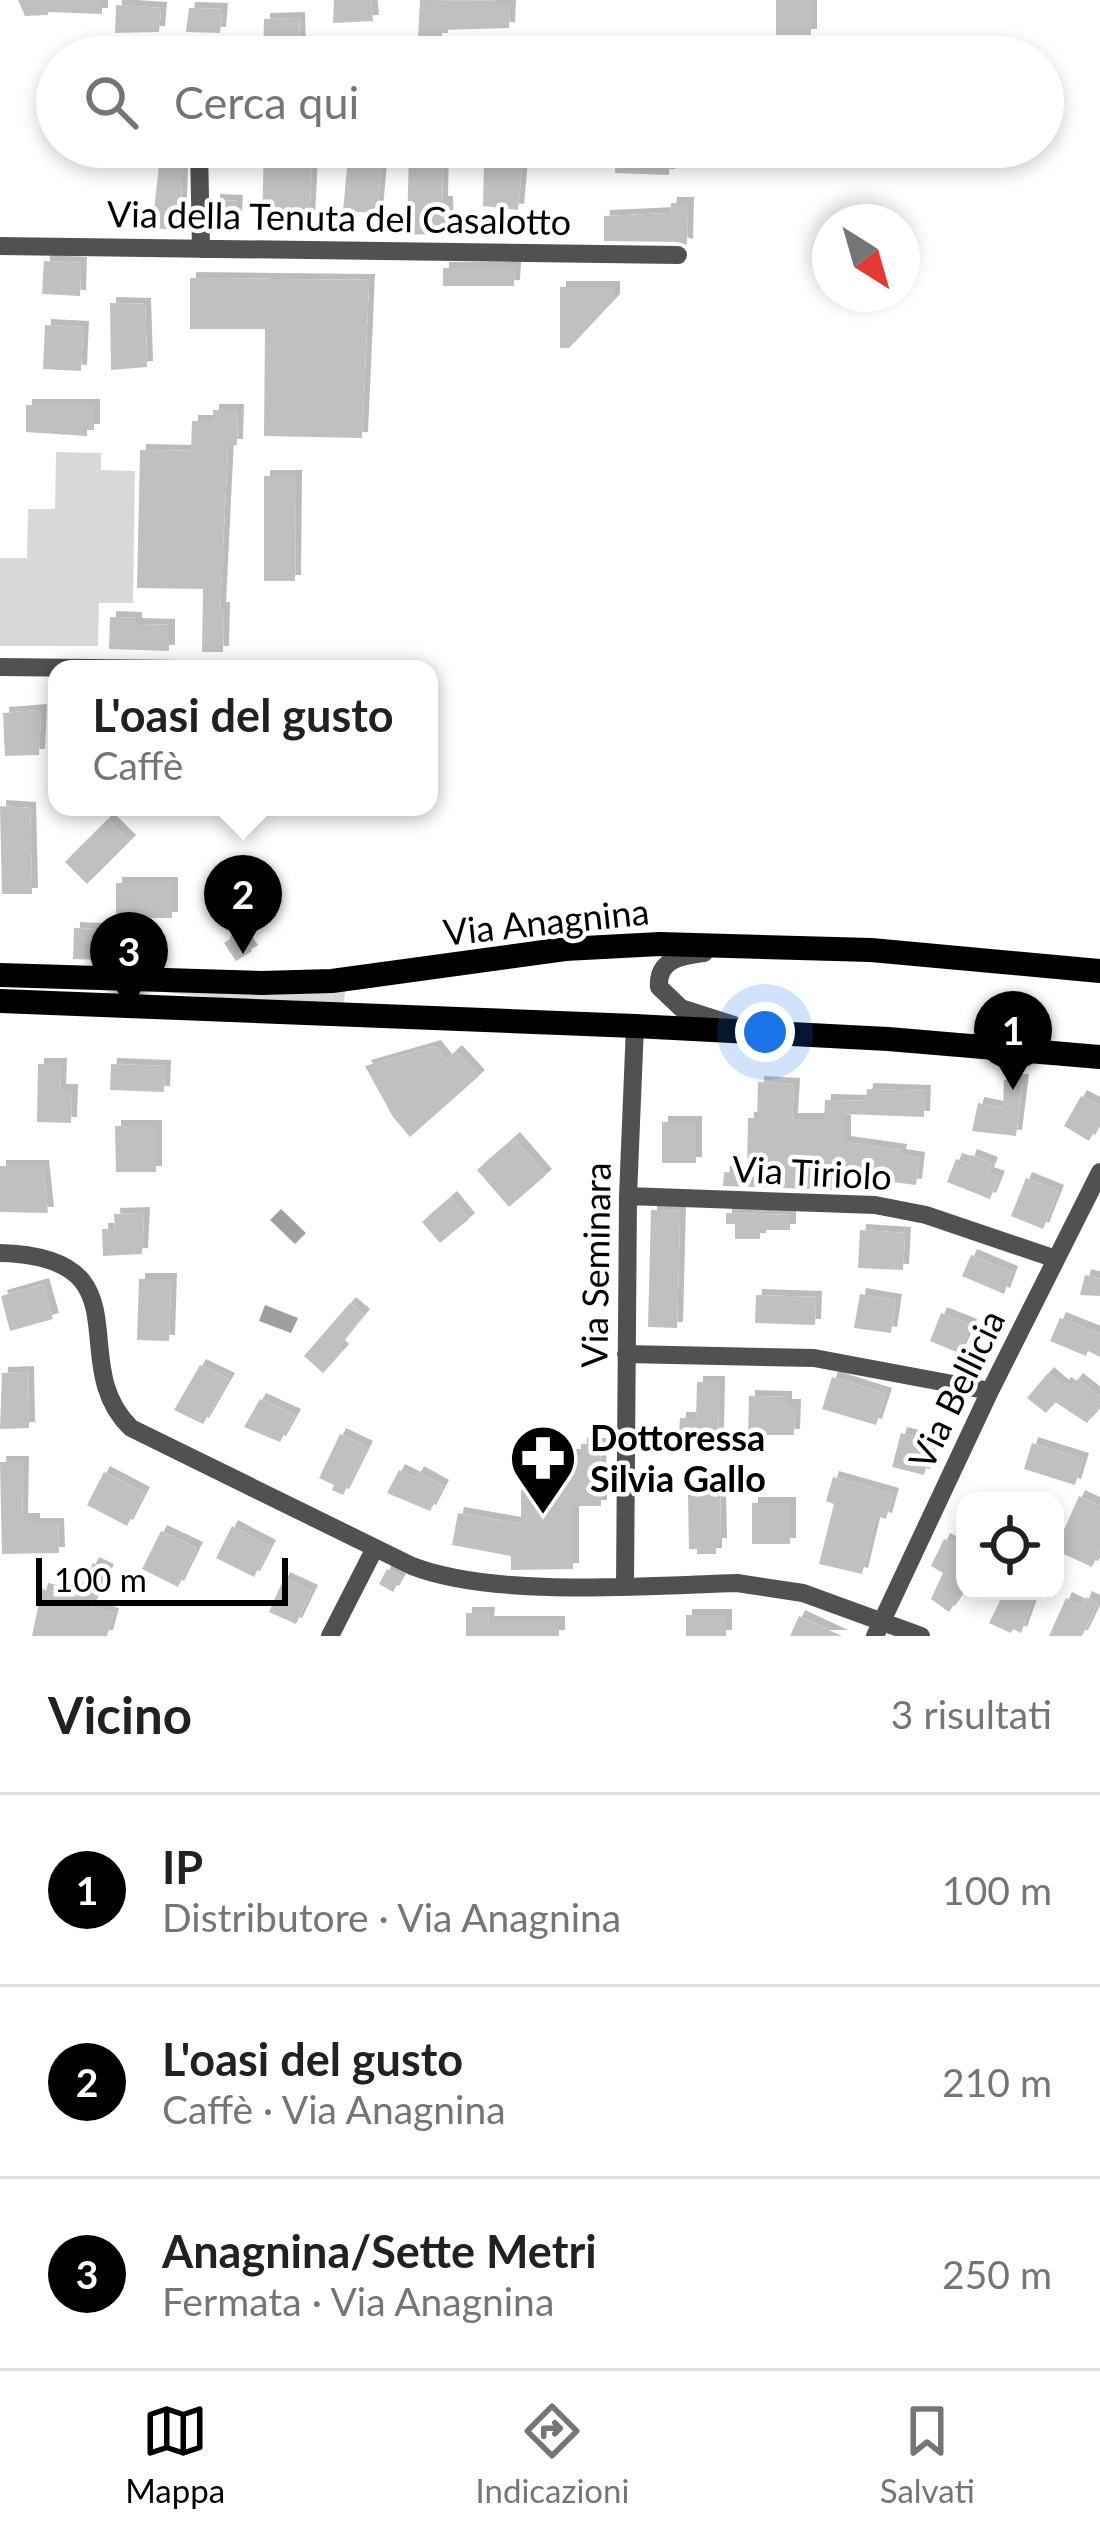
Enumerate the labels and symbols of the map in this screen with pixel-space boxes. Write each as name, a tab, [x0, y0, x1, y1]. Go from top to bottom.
street label: Via della Tenuta del Casalotto	[107, 191, 571, 243]
north arrow	[812, 204, 920, 312]
pin: 2	[204, 855, 282, 954]
street label: Via Anagnina	[441, 888, 651, 954]
pin: 3	[90, 912, 168, 1011]
pin: 1	[974, 991, 1052, 1090]
your location	[735, 1002, 795, 1062]
street label: Via Tiriolo	[731, 1146, 893, 1198]
street label: Via Seminara	[571, 1162, 619, 1368]
street label: Via Bellicia	[899, 1302, 1013, 1476]
place label: Dottoressa Silvia Gallo	[590, 1415, 766, 1500]
pharmacy icon: Dottoressa Silvia Gallo	[508, 1423, 578, 1517]
scale bar	[36, 1552, 288, 1605]

